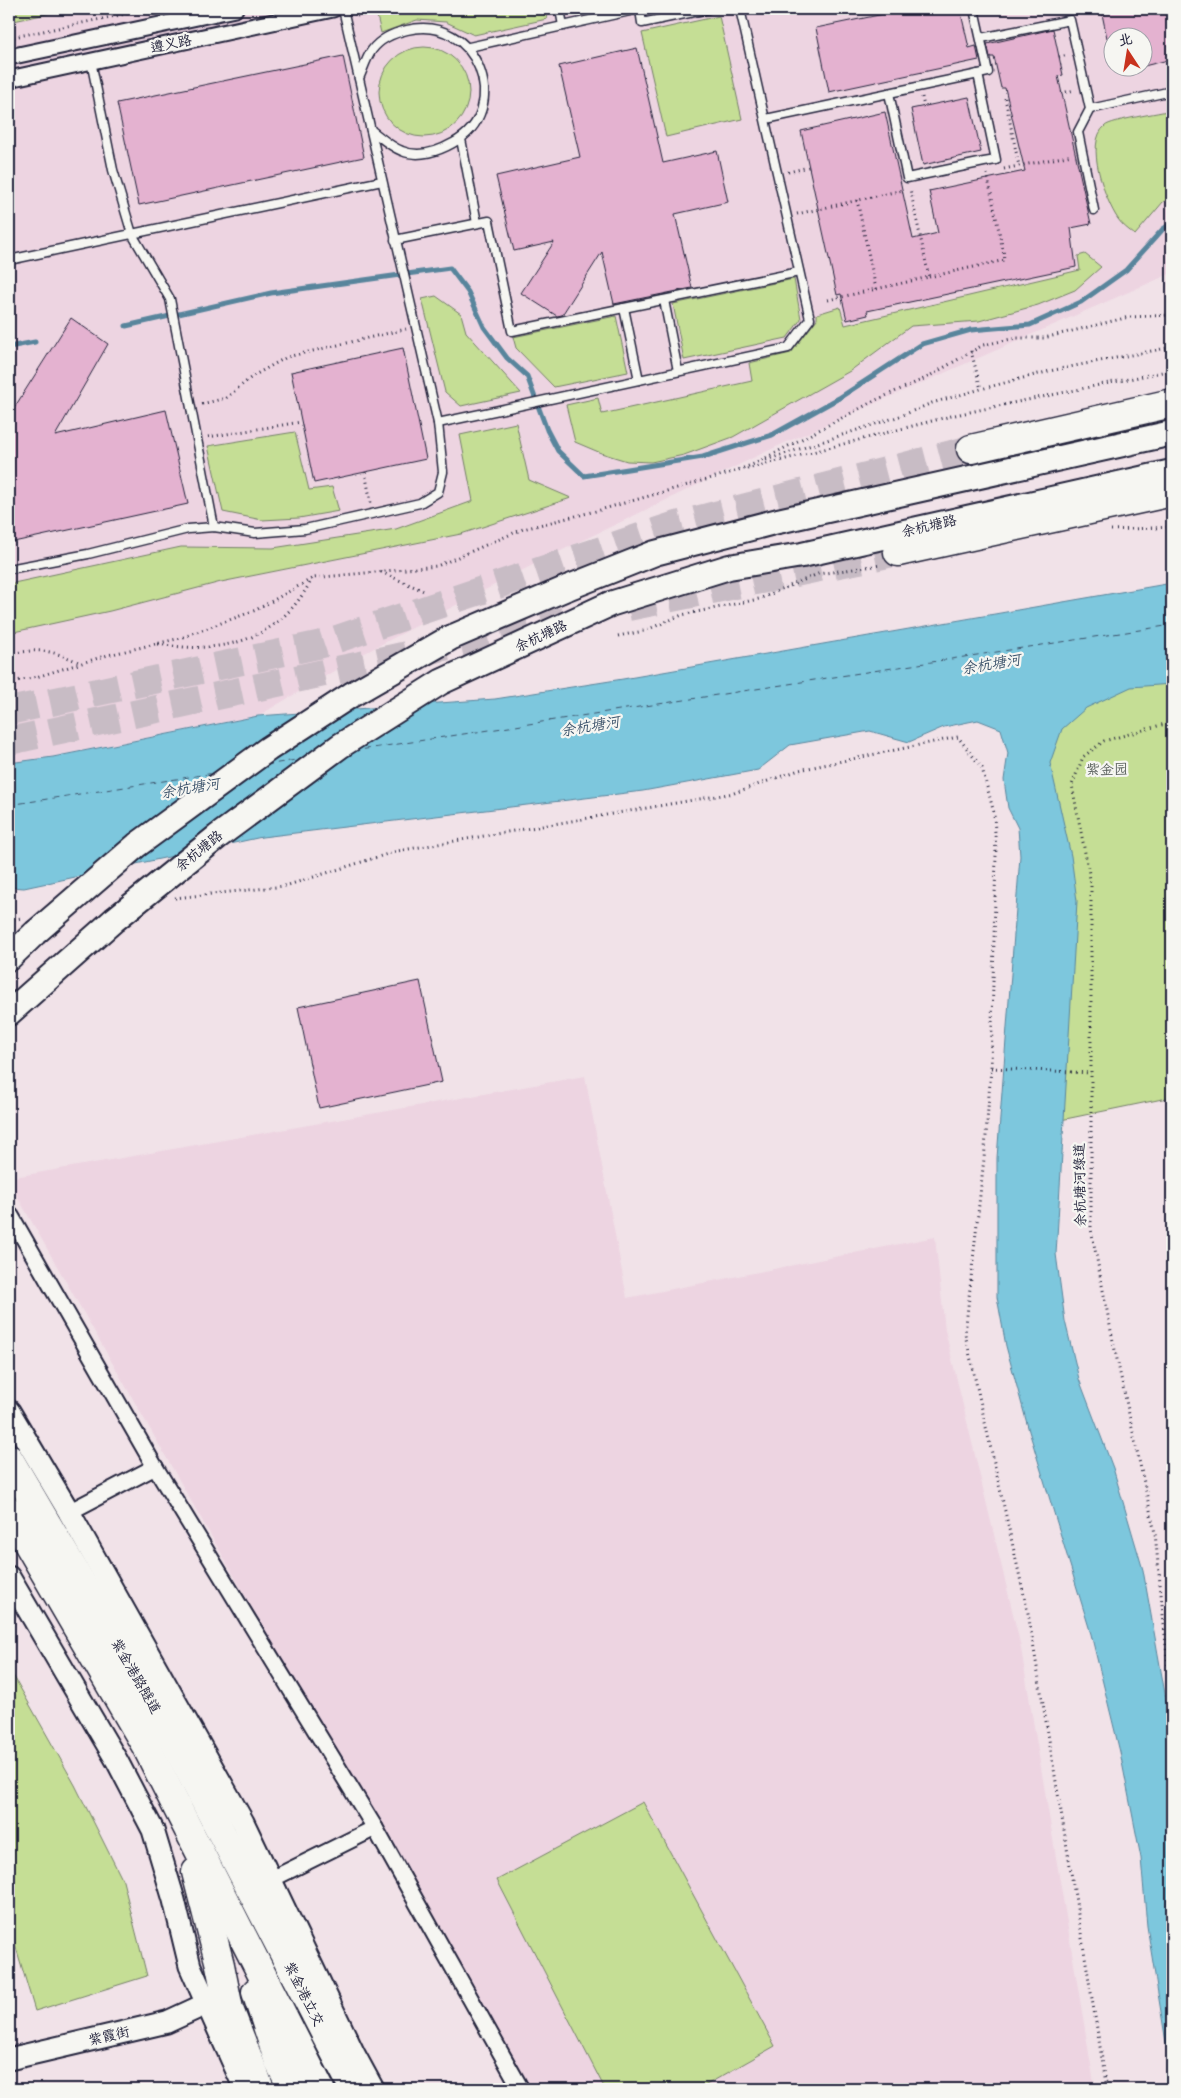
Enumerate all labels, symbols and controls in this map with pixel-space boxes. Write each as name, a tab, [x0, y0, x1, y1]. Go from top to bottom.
text: 北	[1116, 26, 1135, 53]
street label: 遵义路	[148, 27, 194, 61]
north arrow	[1104, 28, 1154, 78]
street label: 余杭塘路	[899, 508, 959, 544]
street label: 余杭塘路	[510, 613, 572, 659]
water label: 余杭塘河	[959, 646, 1026, 682]
water label: 余杭塘河	[558, 708, 625, 744]
park label: 紫金园	[1086, 757, 1128, 782]
water label: 余杭塘河	[158, 770, 225, 806]
street label: 余杭塘路	[169, 824, 229, 878]
street label: 余杭塘河绿道	[1067, 1143, 1093, 1227]
street label: 紫金港路隧道	[104, 1633, 168, 1719]
street label: 紫金港立交	[277, 1957, 331, 2031]
street label: 紫霞街	[86, 2019, 132, 2053]

